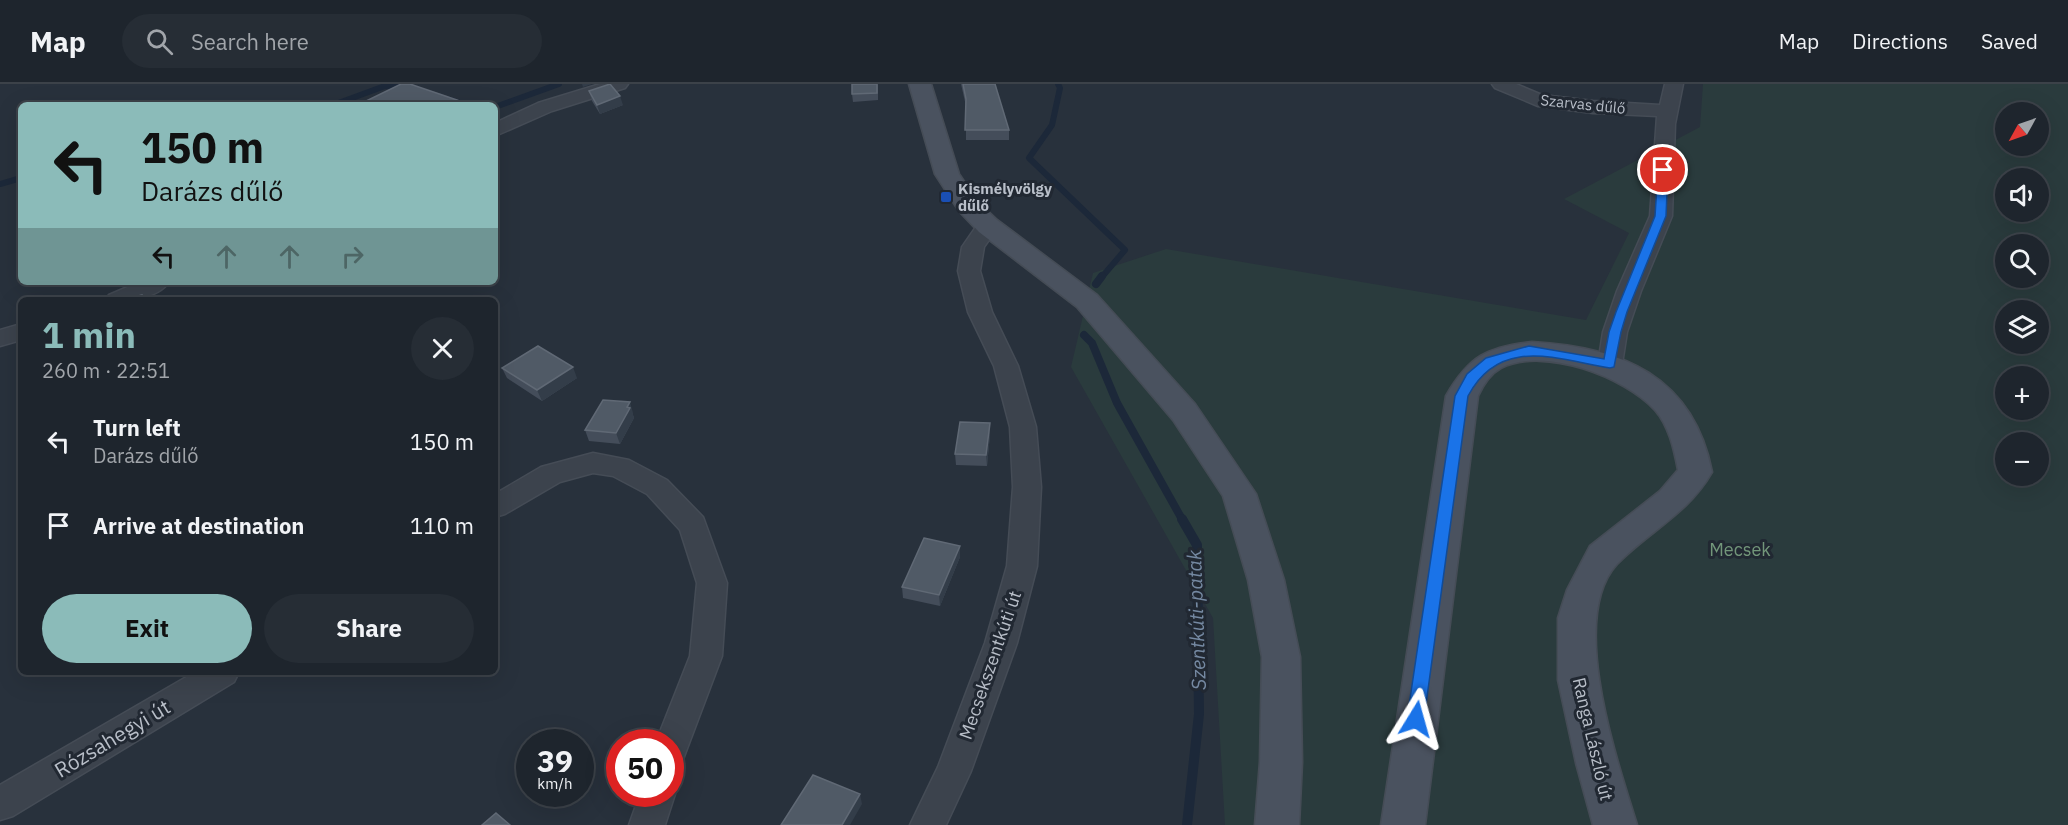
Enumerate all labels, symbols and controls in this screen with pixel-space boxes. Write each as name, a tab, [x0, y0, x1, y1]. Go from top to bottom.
search box	[122, 14, 542, 68]
text: Map	[30, 23, 86, 60]
icon: search	[143, 25, 176, 58]
text: Search here	[191, 27, 309, 56]
text: Map	[1779, 27, 1819, 55]
text: Directions	[1852, 27, 1948, 55]
text: Saved	[1981, 27, 2038, 55]
street label: Szarvas dűlő	[1540, 90, 1626, 118]
north arrow	[1995, 102, 2049, 156]
map controls	[1995, 102, 2049, 486]
text: 150 m	[141, 120, 264, 175]
icon: left	[42, 126, 120, 204]
pin	[1637, 144, 1688, 195]
icon: arrive	[1646, 153, 1679, 186]
button: sound	[1995, 168, 2049, 222]
text: Darázs dűlő	[141, 173, 283, 208]
place label: Kismélyvölgy dűlő	[958, 179, 1052, 215]
marker: Kismélyvölgy dűlő	[939, 190, 953, 204]
button: search	[1995, 234, 2049, 288]
icon: left	[147, 240, 180, 273]
icon: ahead	[210, 240, 243, 273]
icon: ahead	[273, 240, 306, 273]
icon: right	[336, 240, 369, 273]
button: layers	[1995, 300, 2049, 354]
text: 1 min	[42, 311, 136, 358]
button: close	[411, 317, 474, 380]
text: 260 m · 22:51	[42, 357, 170, 384]
button: +	[1995, 366, 2049, 420]
text: Turn left	[93, 413, 181, 442]
icon: left	[42, 425, 75, 458]
text: 150 m	[410, 427, 474, 456]
button: −	[1995, 432, 2049, 486]
text: Darázs dűlő	[93, 442, 198, 469]
icon: arrive	[42, 509, 75, 542]
text: Arrive at destination	[93, 511, 304, 540]
text: 110 m	[410, 511, 474, 540]
park label: Mecsek	[1709, 538, 1771, 561]
water label: Szentkúti-patak	[1180, 549, 1212, 691]
street label: Mecsekszentkúti út	[954, 588, 1026, 742]
button: Exit	[42, 594, 252, 663]
button: Share	[264, 594, 474, 663]
street label: Ranga László út	[1568, 675, 1618, 803]
position arrow	[1384, 687, 1448, 751]
street label: Rózsahegyi út	[49, 692, 175, 784]
speed limit sign: 50	[606, 729, 684, 807]
text: 39	[537, 741, 573, 780]
text: km/h	[537, 774, 573, 793]

